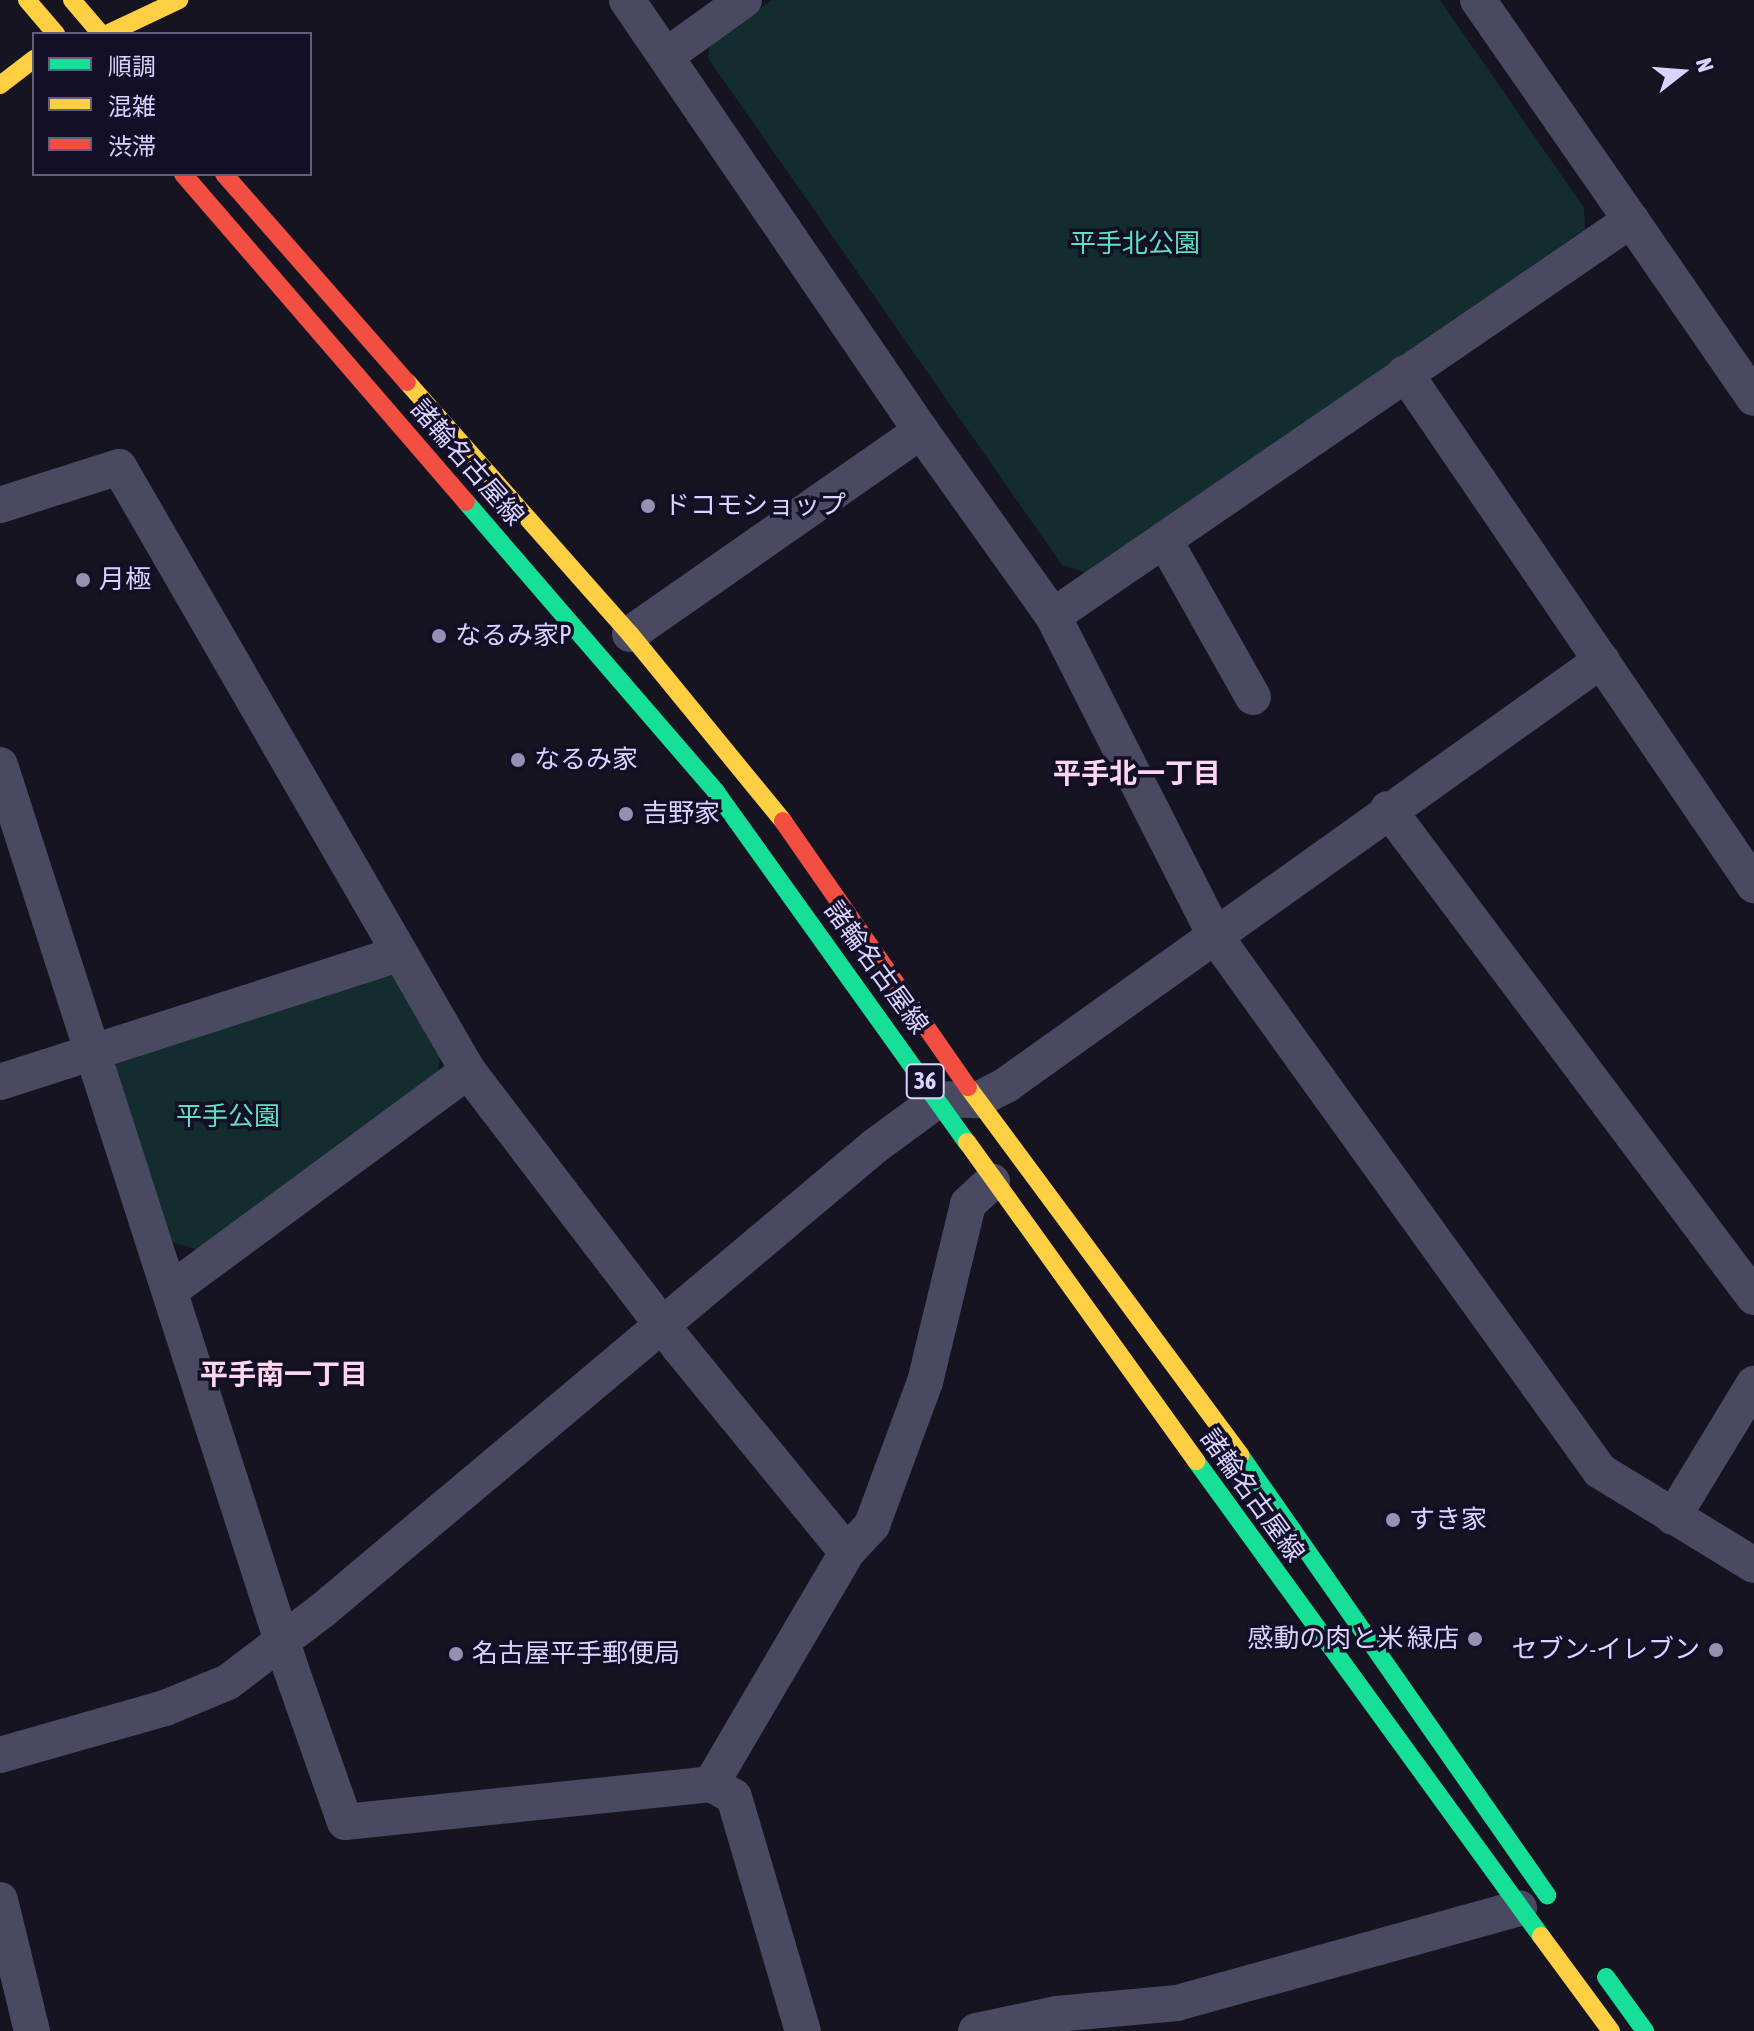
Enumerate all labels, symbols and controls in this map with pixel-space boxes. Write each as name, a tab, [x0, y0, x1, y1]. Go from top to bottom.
legend	[32, 32, 312, 176]
north arrow	[1642, 32, 1722, 112]
text: 順調	[108, 53, 156, 80]
text: N	[1691, 55, 1719, 75]
text: 混雑	[108, 93, 156, 120]
text: 渋滞	[108, 133, 156, 160]
park label: 平手北公園	[1070, 228, 1200, 260]
street label: 諸輪名古屋線	[404, 394, 530, 532]
place label: ドコモショップ	[664, 490, 846, 522]
marker: ドコモショップ	[639, 497, 657, 515]
place label: 月極	[99, 564, 151, 596]
marker: 月極	[74, 571, 92, 589]
place label: なるみ家P	[455, 620, 572, 652]
marker: なるみ家P	[430, 627, 448, 645]
place label: なるみ家	[534, 744, 638, 776]
marker: なるみ家	[509, 751, 527, 769]
district label: 平手北一丁目	[1053, 756, 1221, 790]
place label: 吉野家	[642, 798, 720, 830]
marker: 吉野家	[617, 805, 635, 823]
street label: 諸輪名古屋線	[818, 896, 934, 1040]
road number: 36	[905, 1061, 945, 1101]
park label: 平手公園	[176, 1101, 280, 1133]
district label: 平手南一丁目	[200, 1357, 368, 1391]
street label: 諸輪名古屋線	[1194, 1424, 1310, 1568]
place label: すき家	[1409, 1504, 1487, 1536]
marker: すき家	[1384, 1511, 1402, 1529]
place label: 感動の肉と米 緑店	[1247, 1623, 1459, 1655]
marker: 感動の肉と米 緑店	[1466, 1630, 1484, 1648]
place label: セブン-イレブン	[1512, 1634, 1700, 1666]
place label: 名古屋平手郵便局	[472, 1638, 680, 1670]
marker: セブン-イレブン	[1707, 1641, 1725, 1659]
marker: 名古屋平手郵便局	[447, 1645, 465, 1663]

